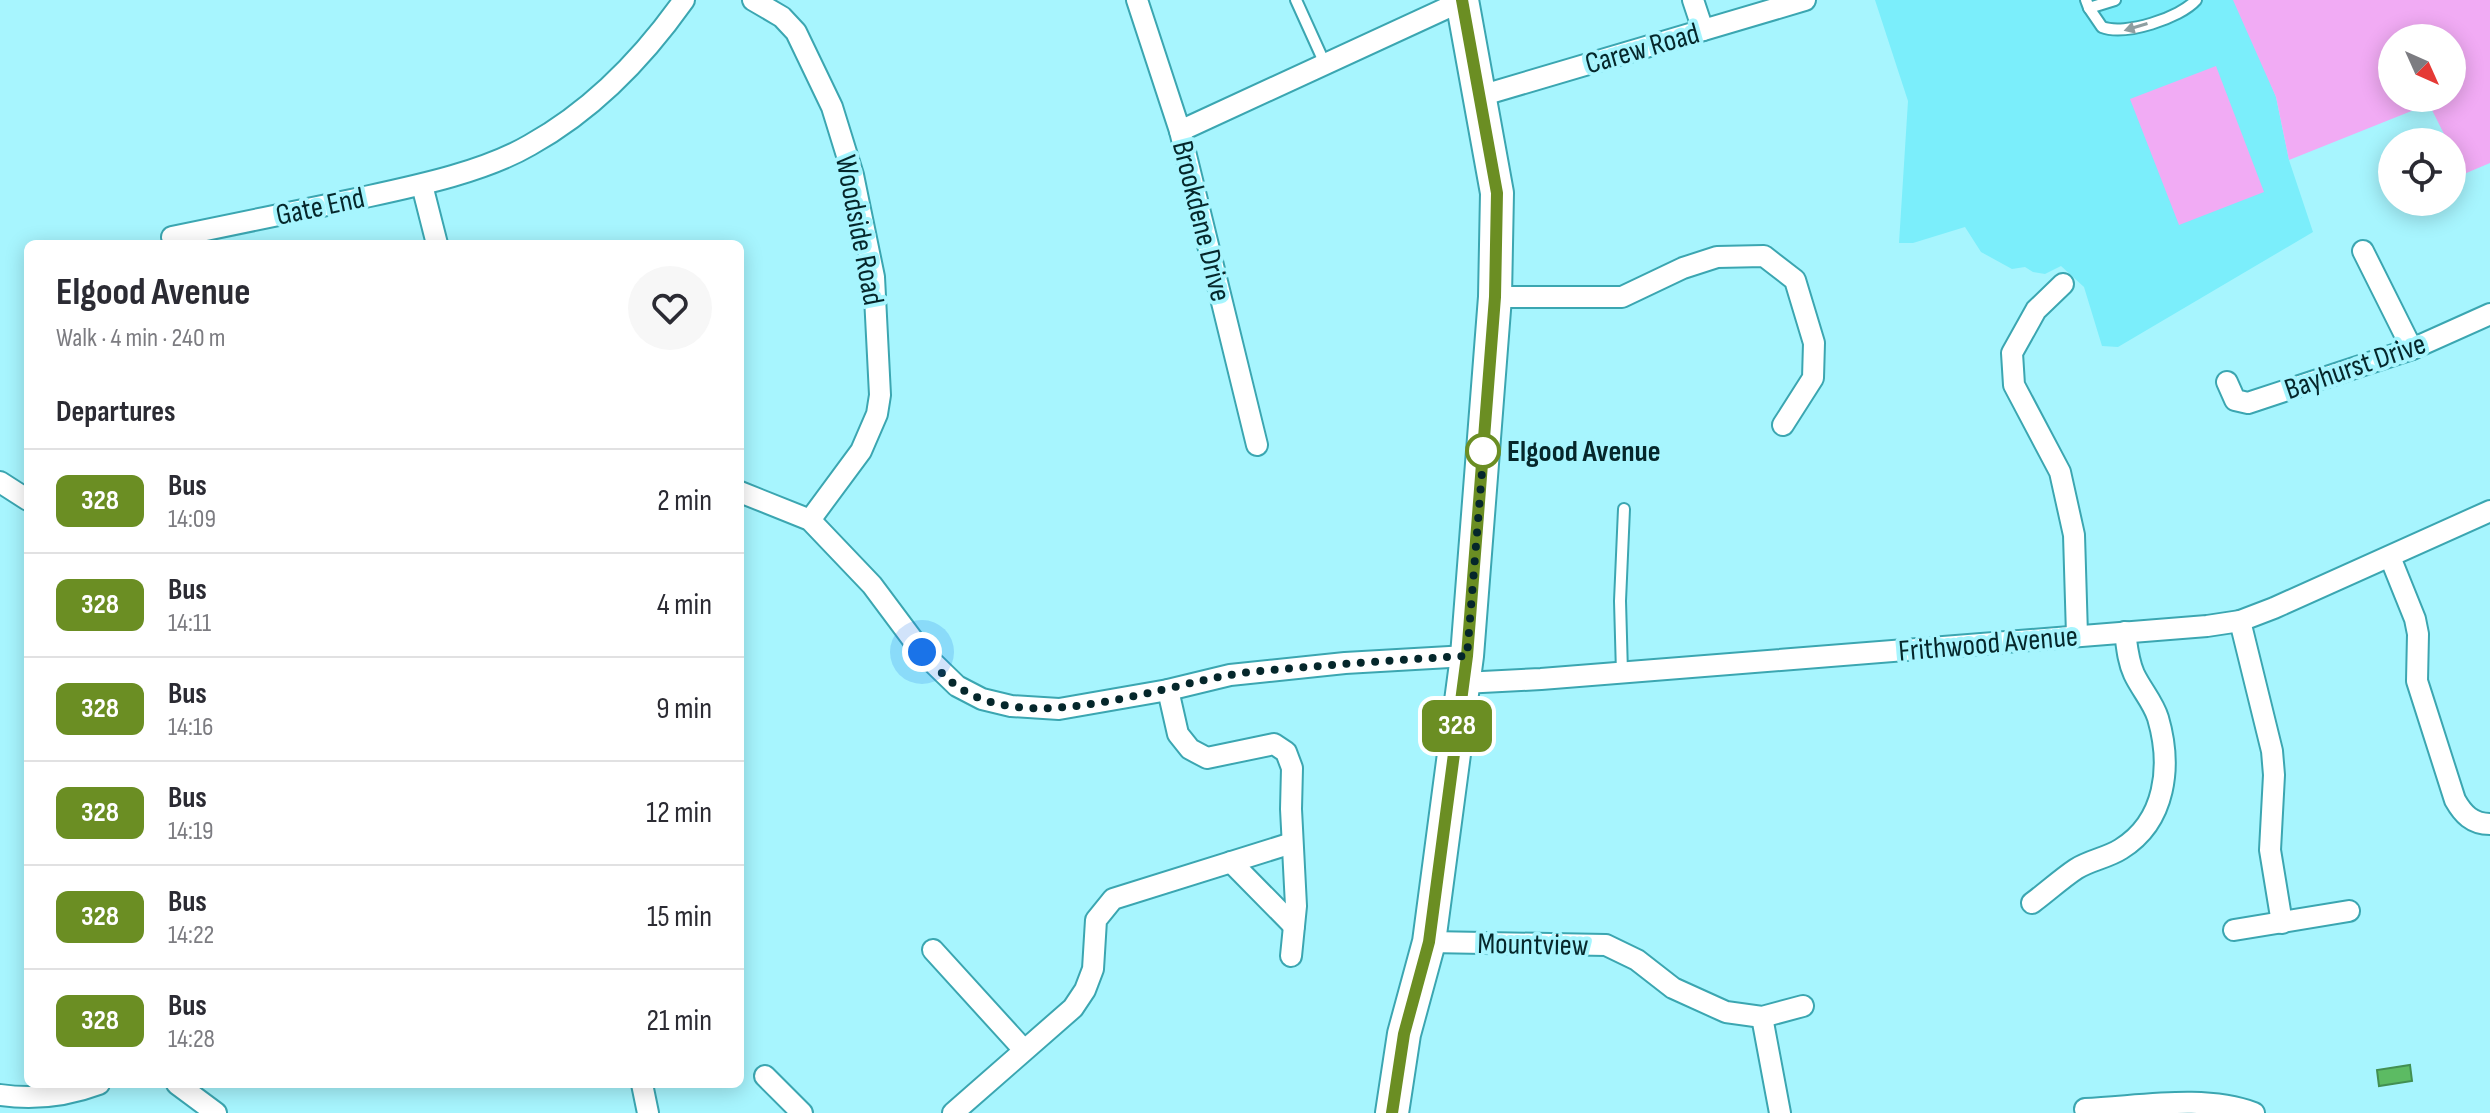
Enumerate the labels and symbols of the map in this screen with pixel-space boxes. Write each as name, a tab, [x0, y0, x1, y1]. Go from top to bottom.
street label: Carew Road	[1581, 15, 1704, 82]
one-way arrow	[2124, 21, 2148, 34]
north arrow	[2378, 24, 2466, 112]
street label: Brookdene Drive	[1164, 137, 1238, 305]
street label: Woodside Road	[827, 152, 891, 308]
street label: Gate End	[273, 180, 368, 234]
street label: Bayhurst Drive	[2280, 326, 2431, 408]
marker: Elgood Avenue	[1466, 434, 1500, 468]
place label: Elgood Avenue	[1507, 434, 1660, 470]
street label: Frithwood Avenue	[1897, 618, 2079, 670]
your location	[902, 632, 942, 672]
line badge: 328	[1411, 700, 1503, 752]
street label: Mountview	[1477, 926, 1589, 964]

